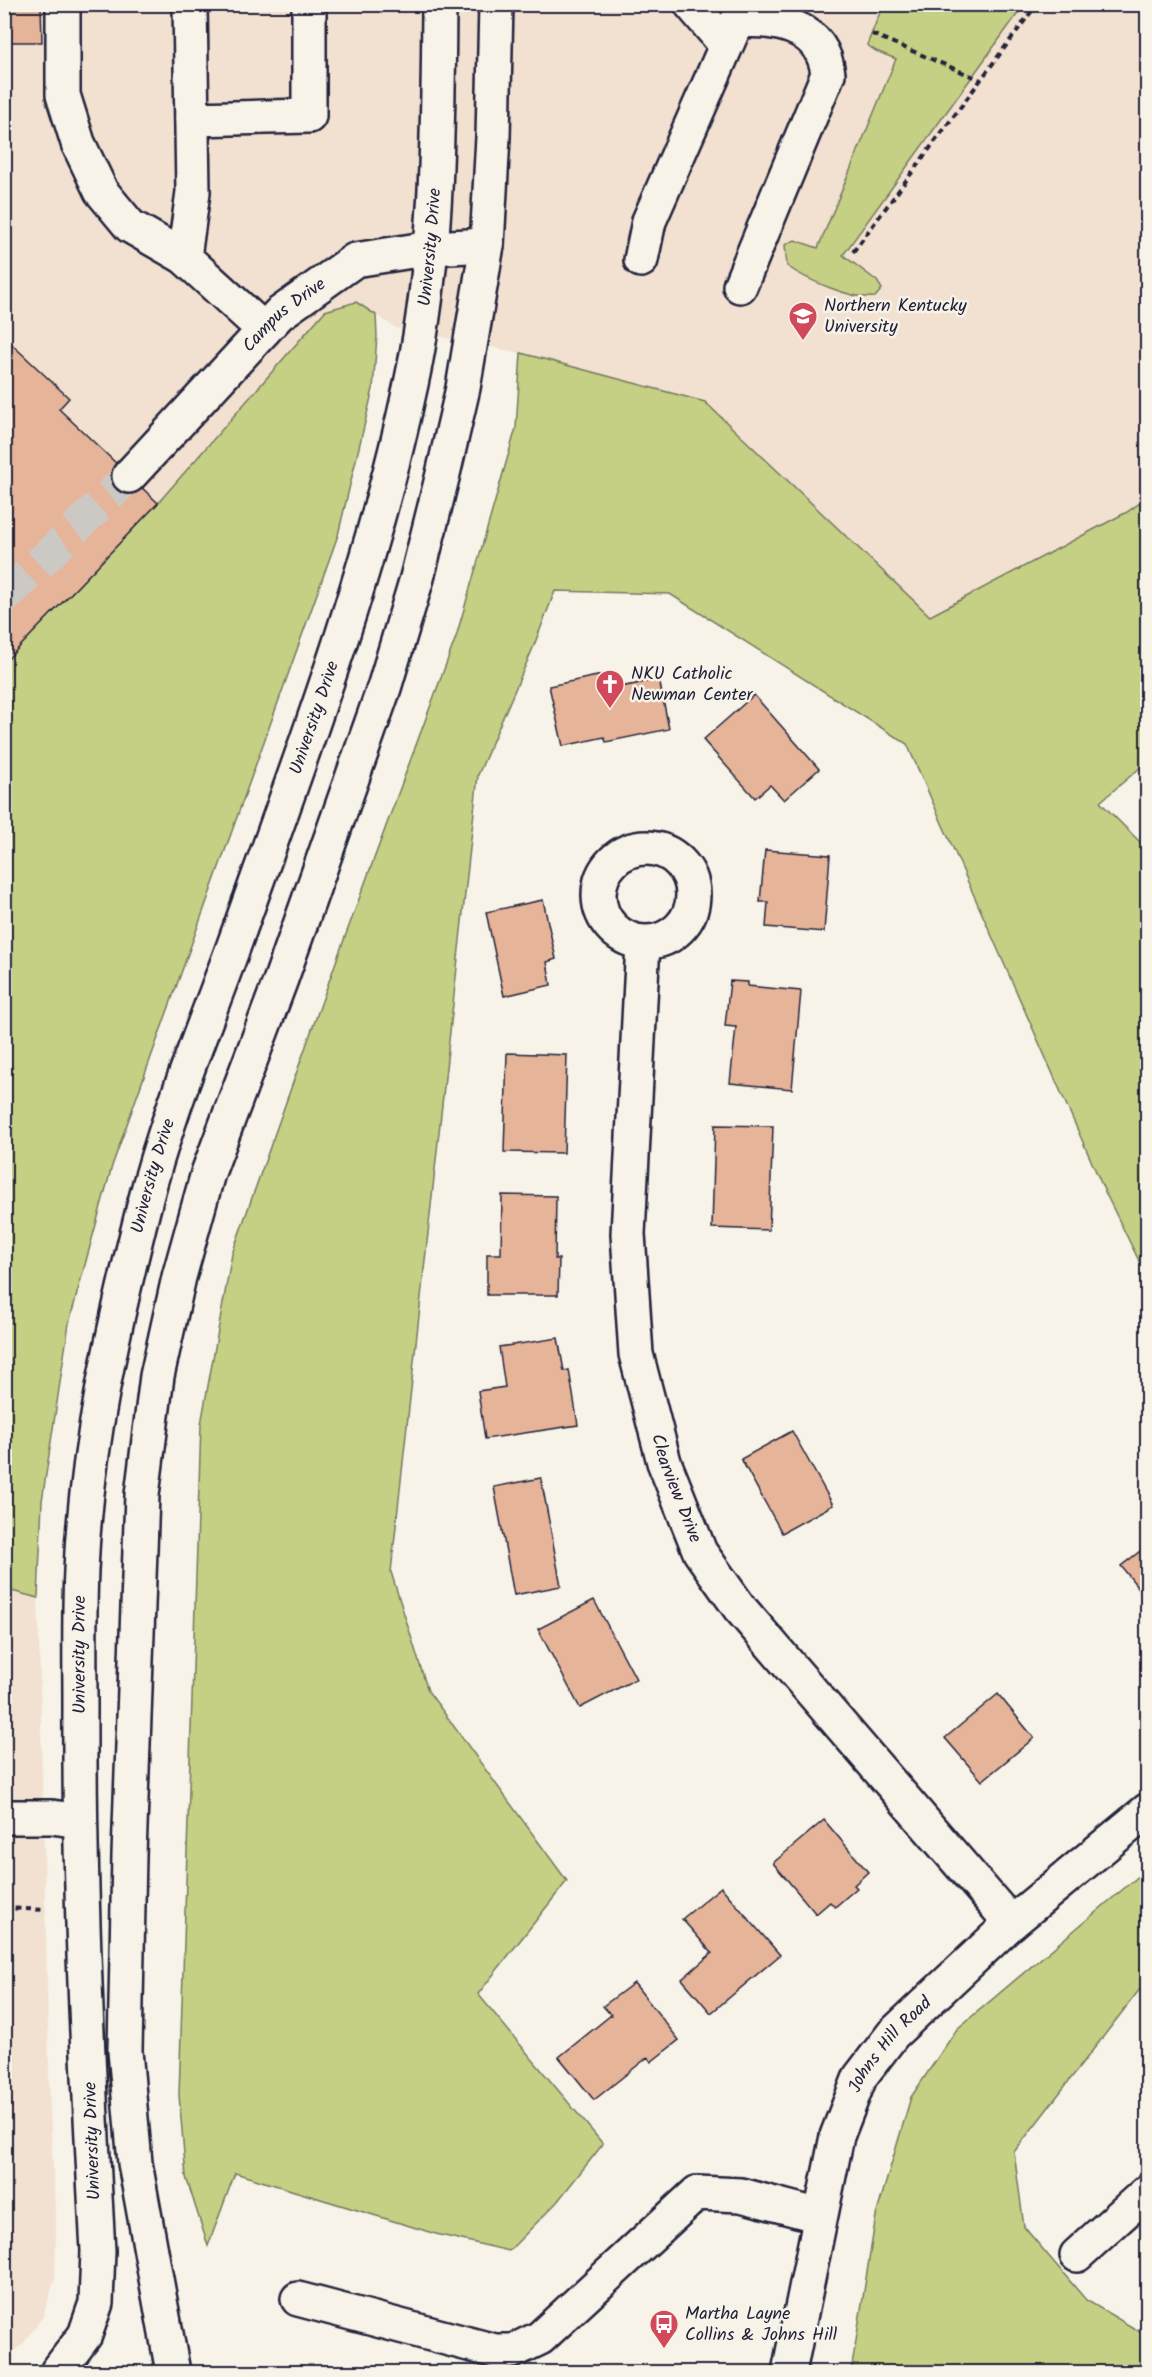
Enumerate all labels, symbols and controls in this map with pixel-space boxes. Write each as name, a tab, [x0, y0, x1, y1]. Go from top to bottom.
street label: University Drive	[410, 187, 450, 308]
street label: Campus Drive	[235, 270, 332, 359]
place label: Northern Kentucky University	[824, 292, 967, 342]
school or university icon: Northern Kentucky University	[787, 300, 819, 342]
street label: University Drive	[282, 657, 347, 779]
place label: NKU Catholic Newman Center	[631, 660, 754, 710]
church icon: NKU Catholic Newman Center	[594, 668, 626, 710]
street label: University Drive	[123, 1115, 184, 1237]
street label: Clearview Drive	[643, 1431, 709, 1547]
street label: University Drive	[65, 1595, 95, 1714]
street label: Johns Hill Road	[841, 1989, 940, 2097]
street label: University Drive	[76, 2081, 110, 2201]
place label: Martha Layne Collins & Johns Hill	[685, 2300, 838, 2350]
bus stop icon: Martha Layne Collins & Johns Hill	[648, 2308, 680, 2350]

